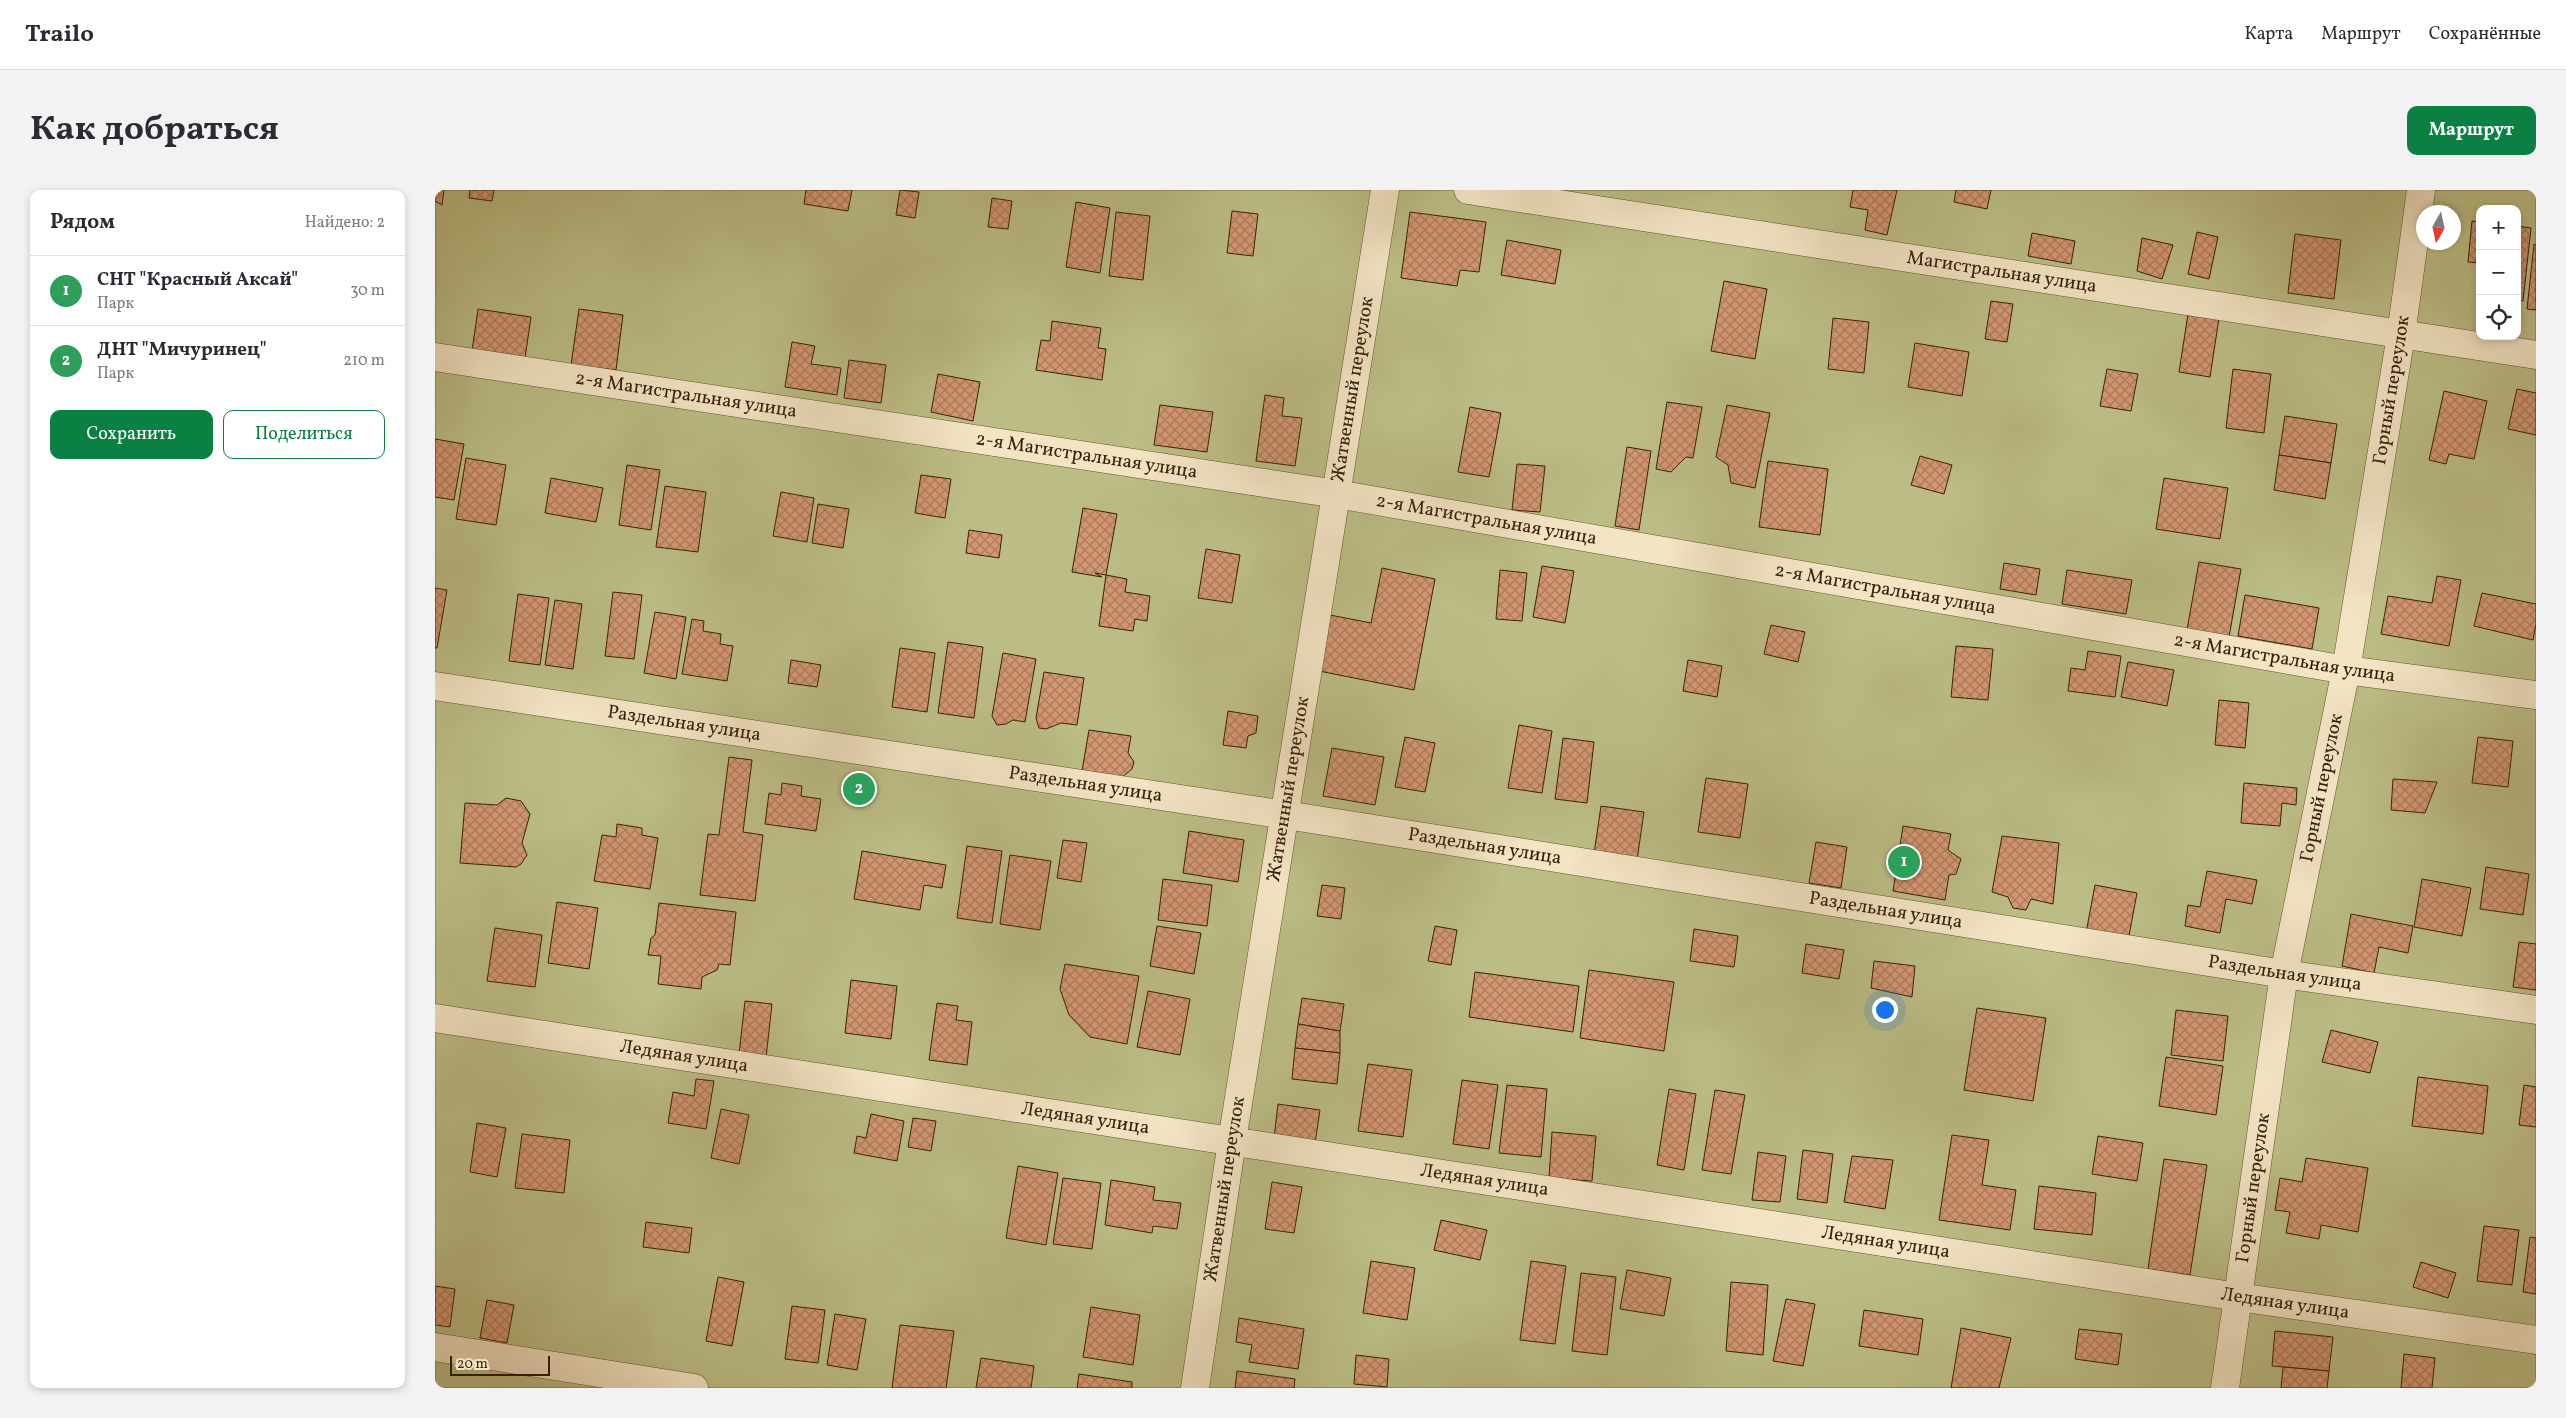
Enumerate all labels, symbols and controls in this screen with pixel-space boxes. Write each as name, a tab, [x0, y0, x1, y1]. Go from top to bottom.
text: Trailo	[25, 18, 94, 52]
text: Карта	[2244, 22, 2293, 47]
text: Маршрут	[2321, 22, 2401, 47]
text: Сохранённые	[2429, 22, 2541, 47]
text: Как добраться	[30, 106, 279, 154]
button: Маршрут	[2407, 106, 2536, 155]
north arrow	[2416, 205, 2461, 250]
map controls	[2476, 205, 2521, 340]
button: +	[2476, 205, 2521, 250]
text: Рядом	[50, 208, 115, 237]
text: Найдено: 2	[305, 212, 385, 234]
street label: Магистральная улица	[1905, 245, 2099, 300]
button: −	[2476, 250, 2521, 295]
text: СНТ "Красный Аксай"	[97, 267, 298, 293]
text: 1	[63, 280, 69, 302]
text: 30 m	[350, 280, 385, 302]
text: Парк	[97, 293, 134, 315]
street label: Жатвенный переулок	[1325, 295, 1381, 484]
button: locate	[2476, 295, 2521, 340]
street label: Горный переулок	[2367, 314, 2417, 467]
text: ДНТ "Мичуринец"	[97, 337, 267, 363]
text: 2	[62, 350, 70, 372]
text: 210 m	[343, 350, 385, 372]
text: Парк	[97, 363, 134, 385]
street label: 2-я Магистральная улица	[573, 365, 799, 425]
button: Сохранить	[50, 410, 213, 459]
button: Поделиться	[223, 410, 385, 459]
street label: 2-я Магистральная улица	[974, 426, 1199, 486]
street label: 2-я Магистральная улица	[1374, 488, 1599, 552]
street label: 2-я Магистральная улица	[1773, 558, 1998, 622]
street label: 2-я Магистральная улица	[2172, 627, 2397, 689]
street label: Жатвенный переулок	[1261, 695, 1316, 884]
street label: Раздельная улица	[605, 699, 763, 748]
street label: Горный переулок	[2294, 711, 2350, 865]
street label: Раздельная улица	[1007, 760, 1164, 809]
pin: 2	[843, 770, 875, 808]
street label: Раздельная улица	[1406, 822, 1563, 872]
pin: 1	[1888, 843, 1920, 881]
street label: Раздельная улица	[1807, 885, 1964, 936]
street label: Раздельная улица	[2206, 949, 2363, 998]
your location	[1872, 997, 1898, 1023]
street label: Ледяная улица	[618, 1034, 750, 1079]
street label: Жатвенный переулок	[1198, 1095, 1252, 1284]
street label: Ледяная улица	[1019, 1096, 1151, 1141]
street label: Горный переулок	[2230, 1112, 2277, 1265]
street label: Ледяная улица	[1418, 1158, 1551, 1203]
street label: Ледяная улица	[1820, 1220, 1952, 1265]
street label: Ледяная улица	[2219, 1282, 2351, 1326]
scale bar	[450, 1353, 550, 1376]
text: 20 m	[457, 1355, 488, 1374]

